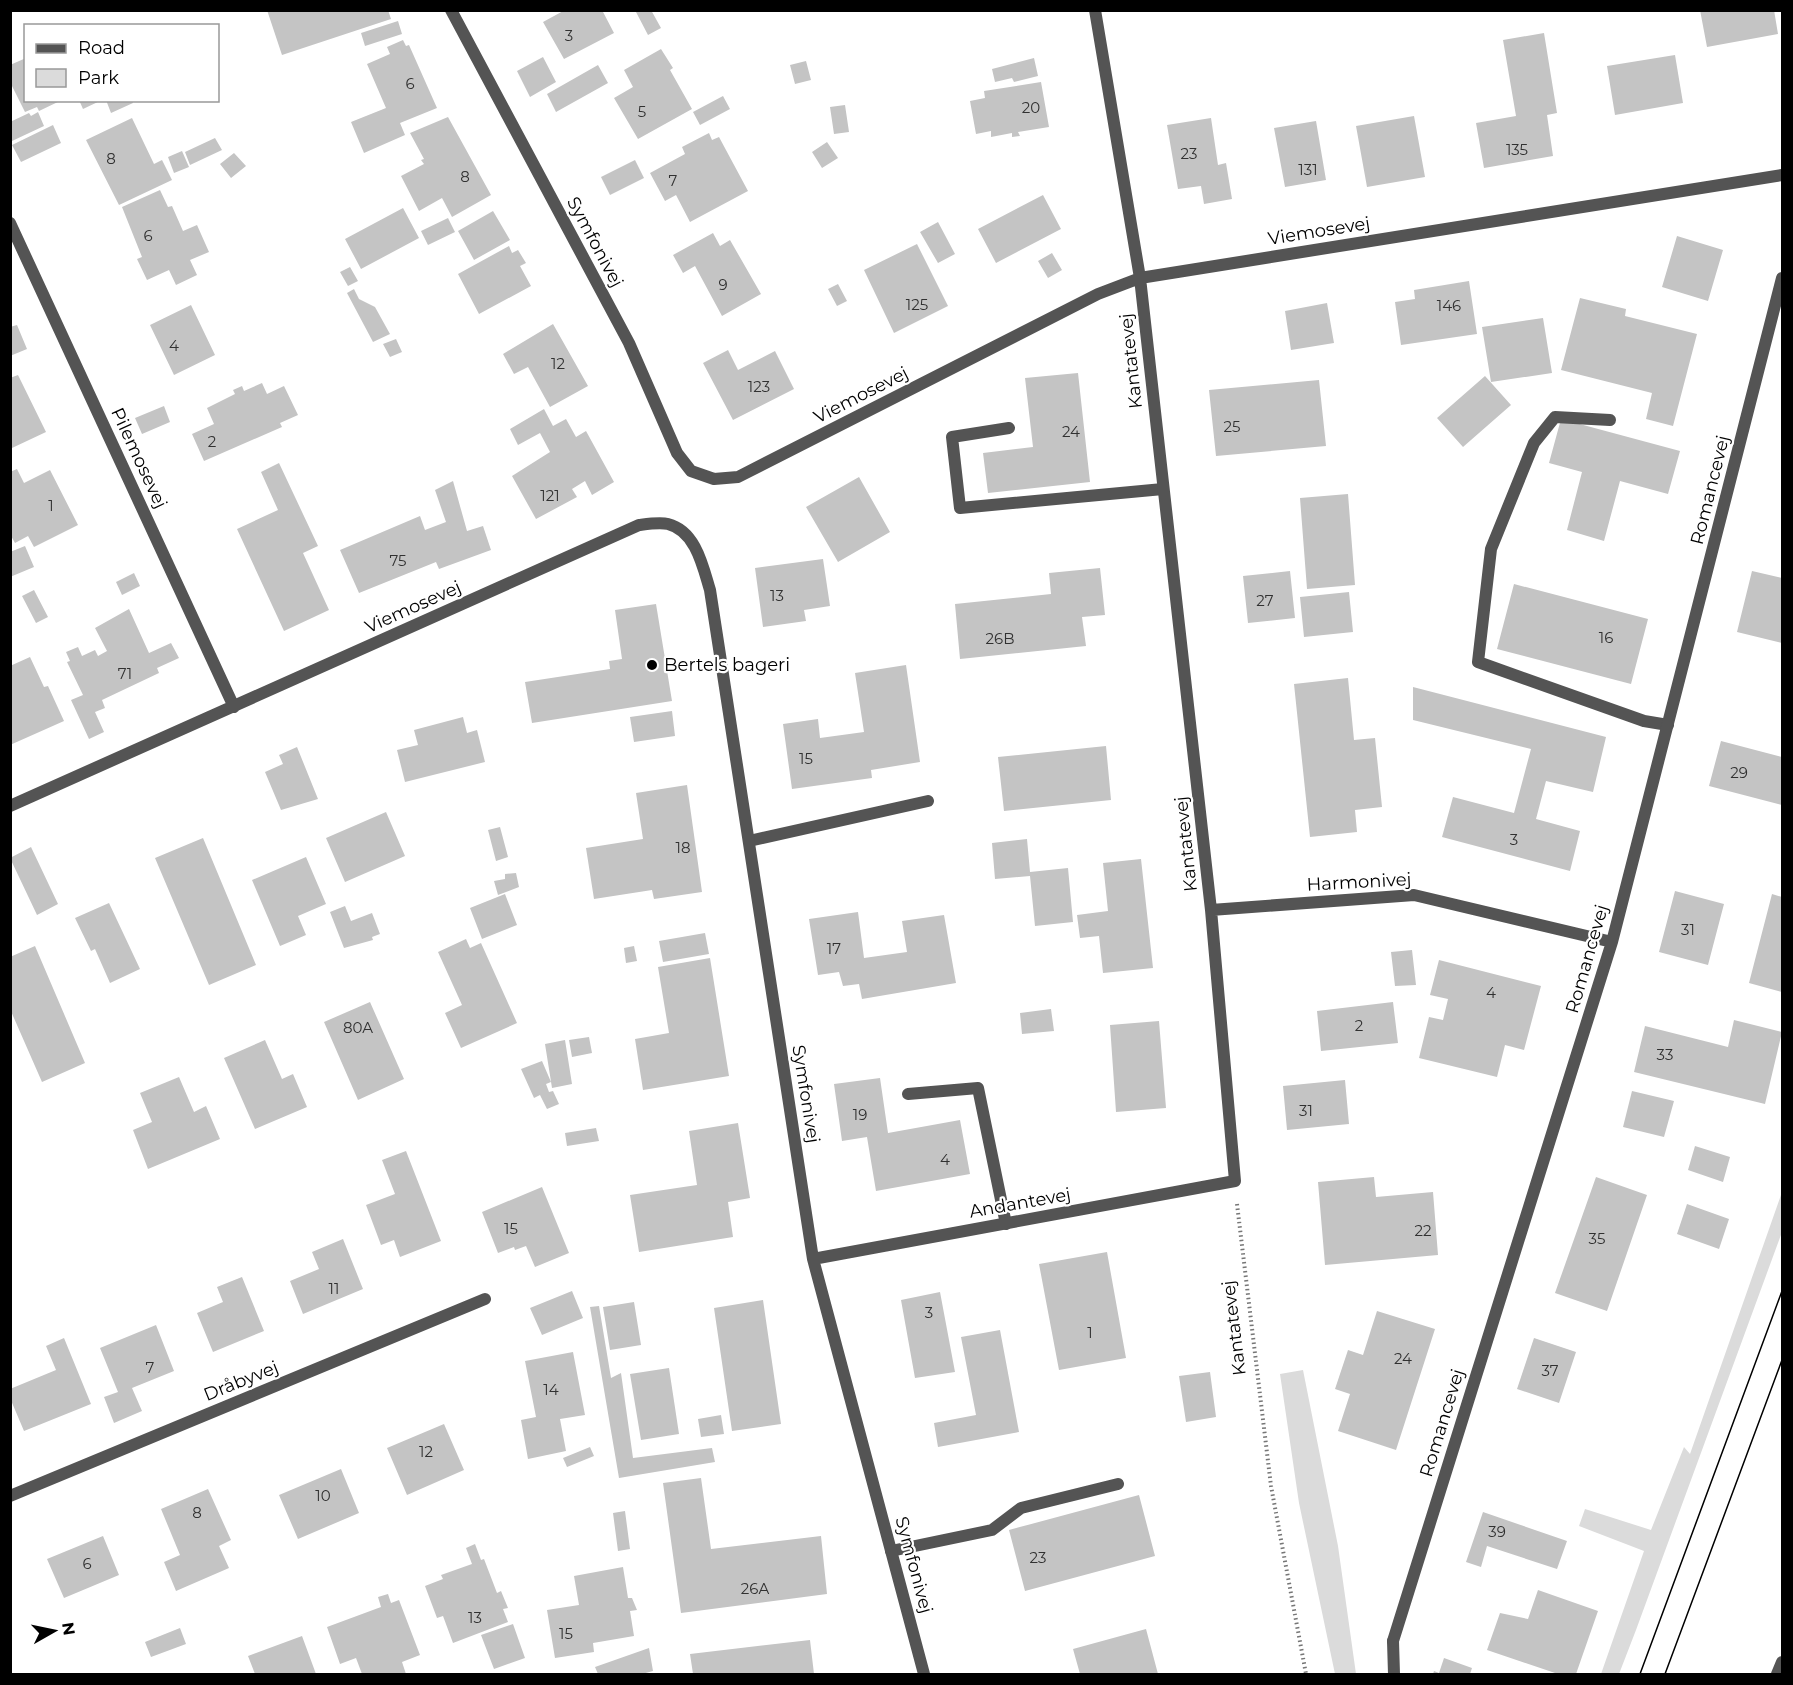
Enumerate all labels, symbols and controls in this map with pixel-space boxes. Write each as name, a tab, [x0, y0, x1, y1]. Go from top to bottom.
legend	[24, 24, 219, 102]
house number: 3	[565, 26, 573, 45]
text: Road	[78, 37, 125, 59]
text: Park	[78, 67, 119, 89]
house number: 6	[405, 74, 415, 93]
house number: 20	[1022, 98, 1040, 117]
house number: 5	[638, 102, 646, 121]
house number: 135	[1506, 140, 1528, 159]
house number: 23	[1181, 144, 1197, 163]
house number: 8	[106, 149, 116, 168]
house number: 131	[1298, 160, 1318, 179]
house number: 8	[460, 167, 470, 186]
house number: 7	[669, 171, 678, 190]
street label: Symfonivej	[562, 193, 628, 291]
street label: Viemosevej	[1266, 212, 1372, 250]
house number: 6	[143, 226, 153, 245]
house number: 9	[718, 275, 728, 294]
house number: 125	[906, 295, 928, 314]
house number: 146	[1437, 296, 1461, 315]
street label: Kantatevej	[1115, 312, 1147, 410]
house number: 4	[169, 336, 179, 355]
house number: 12	[551, 354, 565, 373]
street label: Viemosevej	[810, 362, 912, 428]
house number: 123	[748, 377, 770, 396]
street label: Pilemosevej	[106, 404, 172, 512]
house number: 25	[1223, 417, 1241, 436]
house number: 24	[1062, 422, 1080, 441]
house number: 2	[208, 432, 216, 451]
street label: Romancevej	[1686, 433, 1734, 547]
house number: 121	[540, 486, 560, 505]
house number: 1	[48, 496, 54, 515]
house number: 75	[389, 551, 407, 570]
street label: Viemosevej	[361, 576, 465, 638]
house number: 13	[770, 586, 784, 605]
house number: 27	[1256, 591, 1274, 610]
house number: 16	[1599, 628, 1613, 647]
house number: 26B	[986, 629, 1014, 648]
place label: Bertels bageri	[664, 654, 790, 676]
marker: Bertels bageri	[645, 658, 659, 672]
house number: 71	[118, 664, 132, 683]
house number: 15	[799, 749, 813, 768]
house number: 29	[1730, 763, 1748, 782]
street label: Kantatevej	[1170, 795, 1202, 893]
house number: 3	[1510, 830, 1518, 849]
house number: 18	[676, 838, 691, 857]
street label: Harmonivej	[1306, 868, 1412, 896]
street label: Romancevej	[1561, 902, 1613, 1016]
house number: 31	[1681, 920, 1695, 939]
house number: 17	[827, 939, 841, 958]
house number: 4	[1486, 983, 1496, 1002]
house number: 2	[1355, 1016, 1363, 1035]
house number: 80A	[343, 1018, 373, 1037]
street label: Symfonivej	[787, 1043, 825, 1145]
house number: 33	[1657, 1045, 1673, 1064]
house number: 31	[1299, 1101, 1313, 1120]
house number: 19	[853, 1105, 867, 1124]
house number: 4	[940, 1150, 950, 1169]
street label: Andantevej	[967, 1183, 1073, 1223]
house number: 15	[504, 1219, 518, 1238]
house number: 22	[1414, 1221, 1432, 1240]
house number: 35	[1589, 1229, 1605, 1248]
house number: 11	[329, 1279, 339, 1298]
street label: Kantatevej	[1217, 1279, 1251, 1377]
house number: 3	[925, 1303, 933, 1322]
house number: 1	[1087, 1323, 1093, 1342]
house number: 24	[1394, 1349, 1412, 1368]
street label: Dråbyvej	[200, 1356, 282, 1406]
house number: 7	[146, 1358, 155, 1377]
house number: 37	[1541, 1361, 1559, 1380]
street label: Romancevej	[1415, 1366, 1469, 1480]
house number: 14	[543, 1380, 559, 1399]
house number: 12	[419, 1442, 433, 1461]
house number: 10	[315, 1486, 331, 1505]
house number: 8	[192, 1503, 202, 1522]
street label: Symfonivej	[891, 1514, 937, 1616]
house number: 39	[1488, 1522, 1506, 1541]
house number: 23	[1030, 1548, 1046, 1567]
house number: 6	[82, 1554, 92, 1573]
house number: 26A	[741, 1579, 769, 1598]
north arrow	[24, 1601, 84, 1661]
house number: 13	[468, 1608, 482, 1627]
text: N	[58, 1621, 79, 1637]
house number: 15	[559, 1624, 573, 1643]

